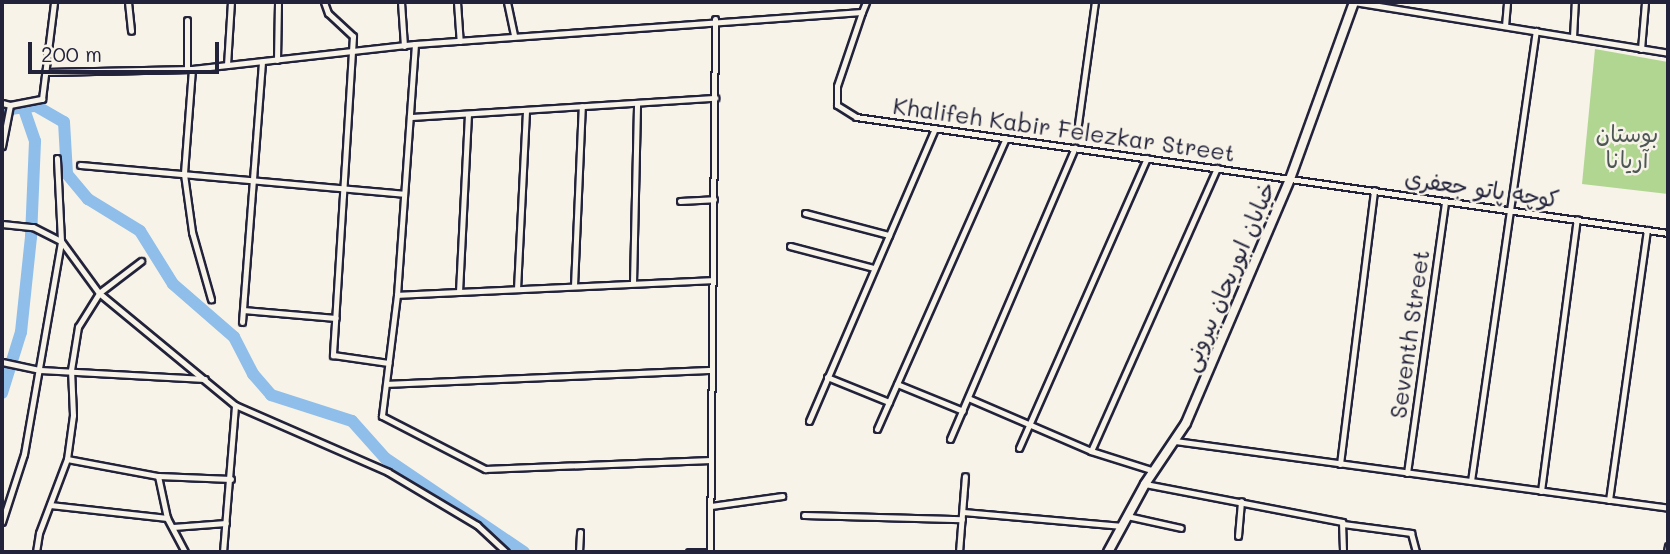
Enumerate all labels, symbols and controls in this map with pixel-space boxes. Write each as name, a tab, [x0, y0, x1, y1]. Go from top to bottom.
scale bar	[32, 28, 222, 72]
text: 200 m	[41, 40, 102, 67]
street label: Khalifeh Kabir Felezkar Street	[891, 91, 1237, 167]
park label: بوستان آریانا	[1596, 119, 1658, 173]
street label: کوچه پاتو جعفری	[1403, 164, 1561, 212]
street label: خیابان ابوریحان بیرونی	[1176, 177, 1280, 375]
street label: Seventh Street	[1384, 248, 1434, 420]

